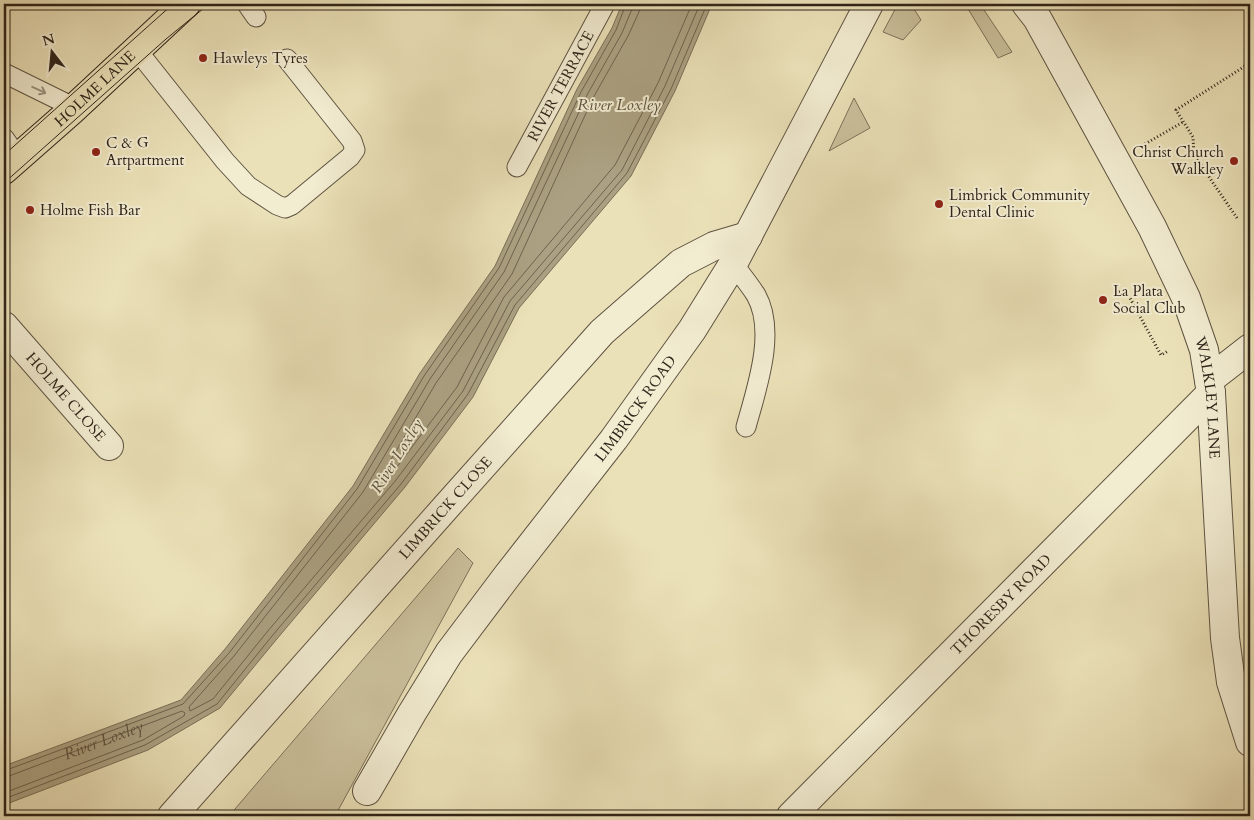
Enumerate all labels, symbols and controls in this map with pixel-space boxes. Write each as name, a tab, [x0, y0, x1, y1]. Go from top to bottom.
street label: RIVER TERRACE	[523, 27, 599, 145]
north arrow	[28, 28, 78, 78]
text: N	[40, 29, 57, 51]
street label: HOLME LANE	[50, 46, 140, 131]
place label: Hawleys Tyres	[213, 48, 308, 68]
marker: Hawleys Tyres	[197, 52, 209, 64]
one-way arrow	[31, 86, 46, 95]
water label: River Loxley	[577, 94, 661, 116]
place label: C & G Artpartment	[106, 133, 185, 170]
place label: Christ Church Walkley	[1132, 142, 1225, 179]
marker: C & G Artpartment	[90, 146, 102, 158]
marker: Christ Church Walkley	[1228, 155, 1240, 167]
place label: Limbrick Community Dental Clinic	[949, 185, 1090, 222]
marker: Limbrick Community Dental Clinic	[933, 198, 945, 210]
place label: Holme Fish Bar	[40, 200, 141, 220]
marker: Holme Fish Bar	[24, 204, 36, 216]
place label: La Plata Social Club	[1113, 281, 1186, 318]
marker: La Plata Social Club	[1097, 294, 1109, 306]
street label: WALKLEY LANE	[1190, 333, 1225, 459]
street label: HOLME CLOSE	[21, 348, 110, 446]
street label: LIMBRICK ROAD	[590, 351, 681, 466]
water label: River Loxley	[366, 415, 429, 497]
street label: LIMBRICK CLOSE	[394, 452, 496, 563]
street label: THORESBY ROAD	[946, 549, 1056, 660]
water label: River Loxley	[61, 715, 147, 765]

